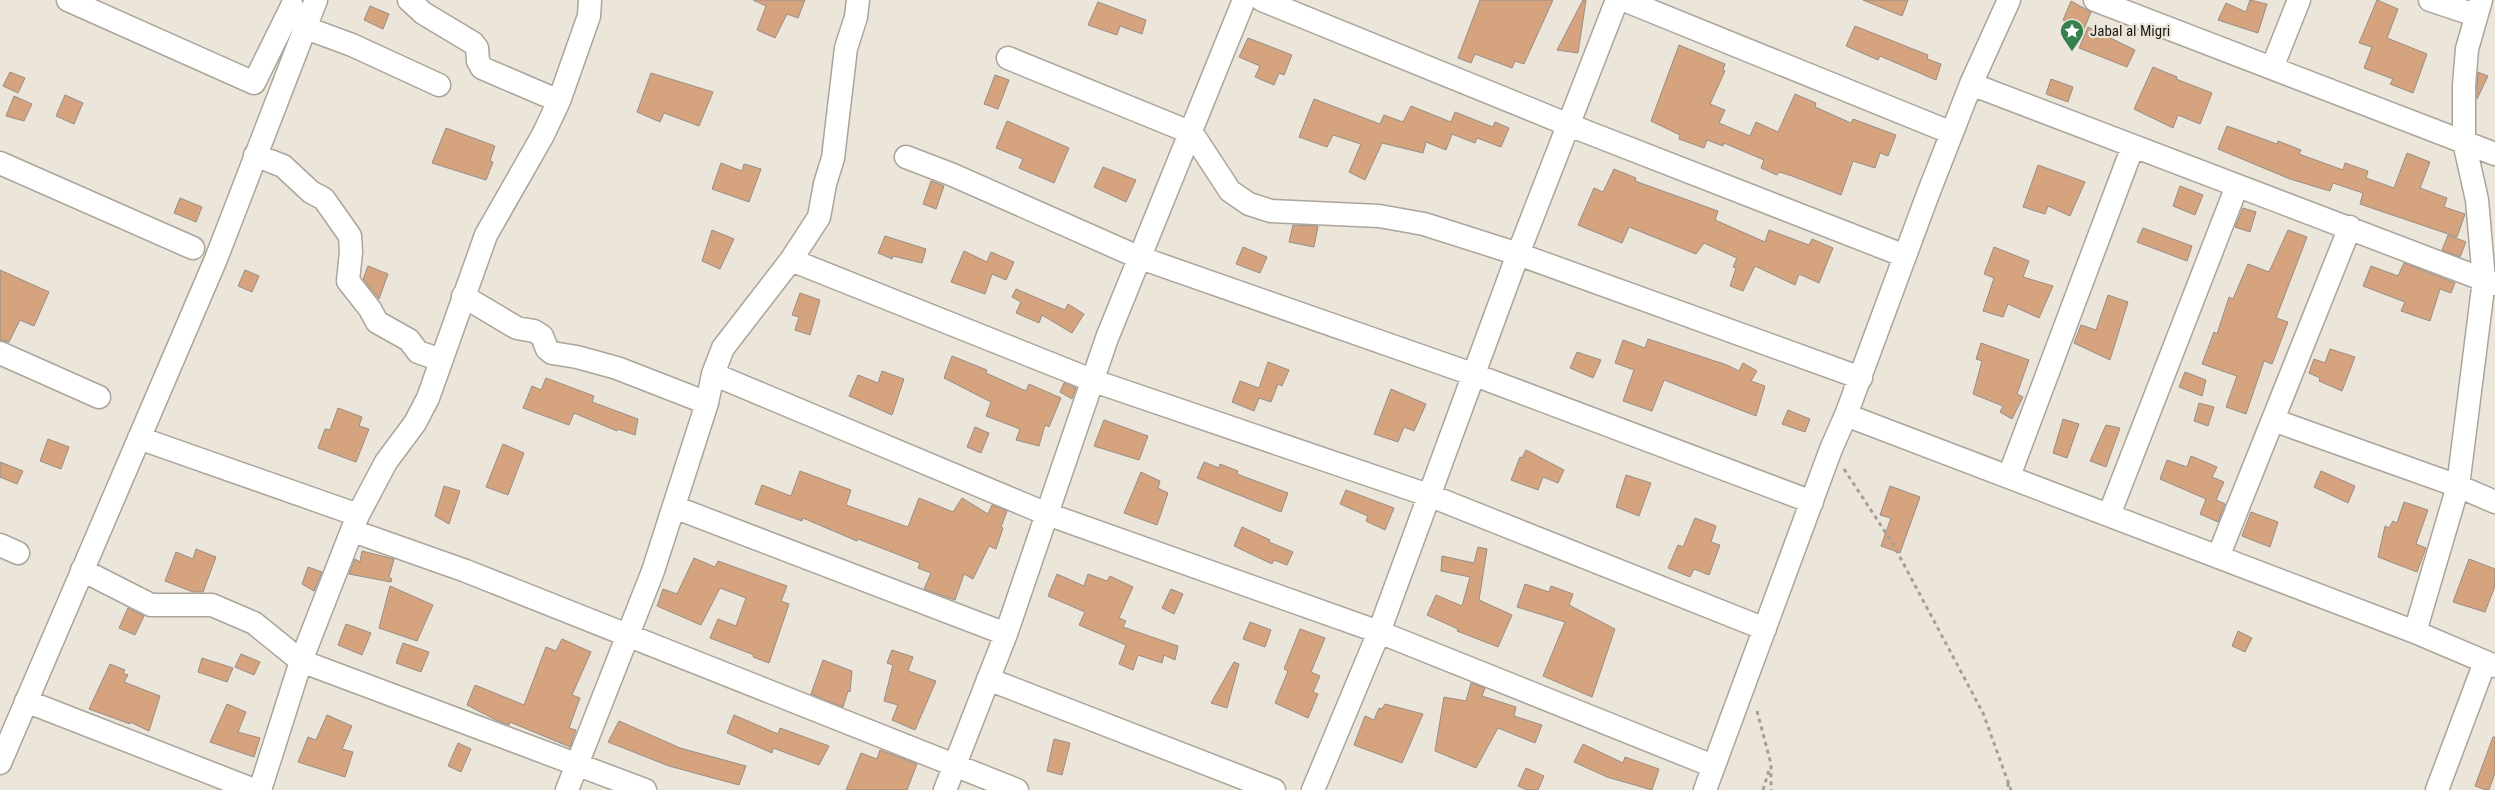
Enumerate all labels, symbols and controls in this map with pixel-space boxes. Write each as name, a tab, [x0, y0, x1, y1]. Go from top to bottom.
place icon: Jabal al Migri	[2059, 18, 2085, 52]
place label: Jabal al Migri	[2090, 22, 2170, 40]

